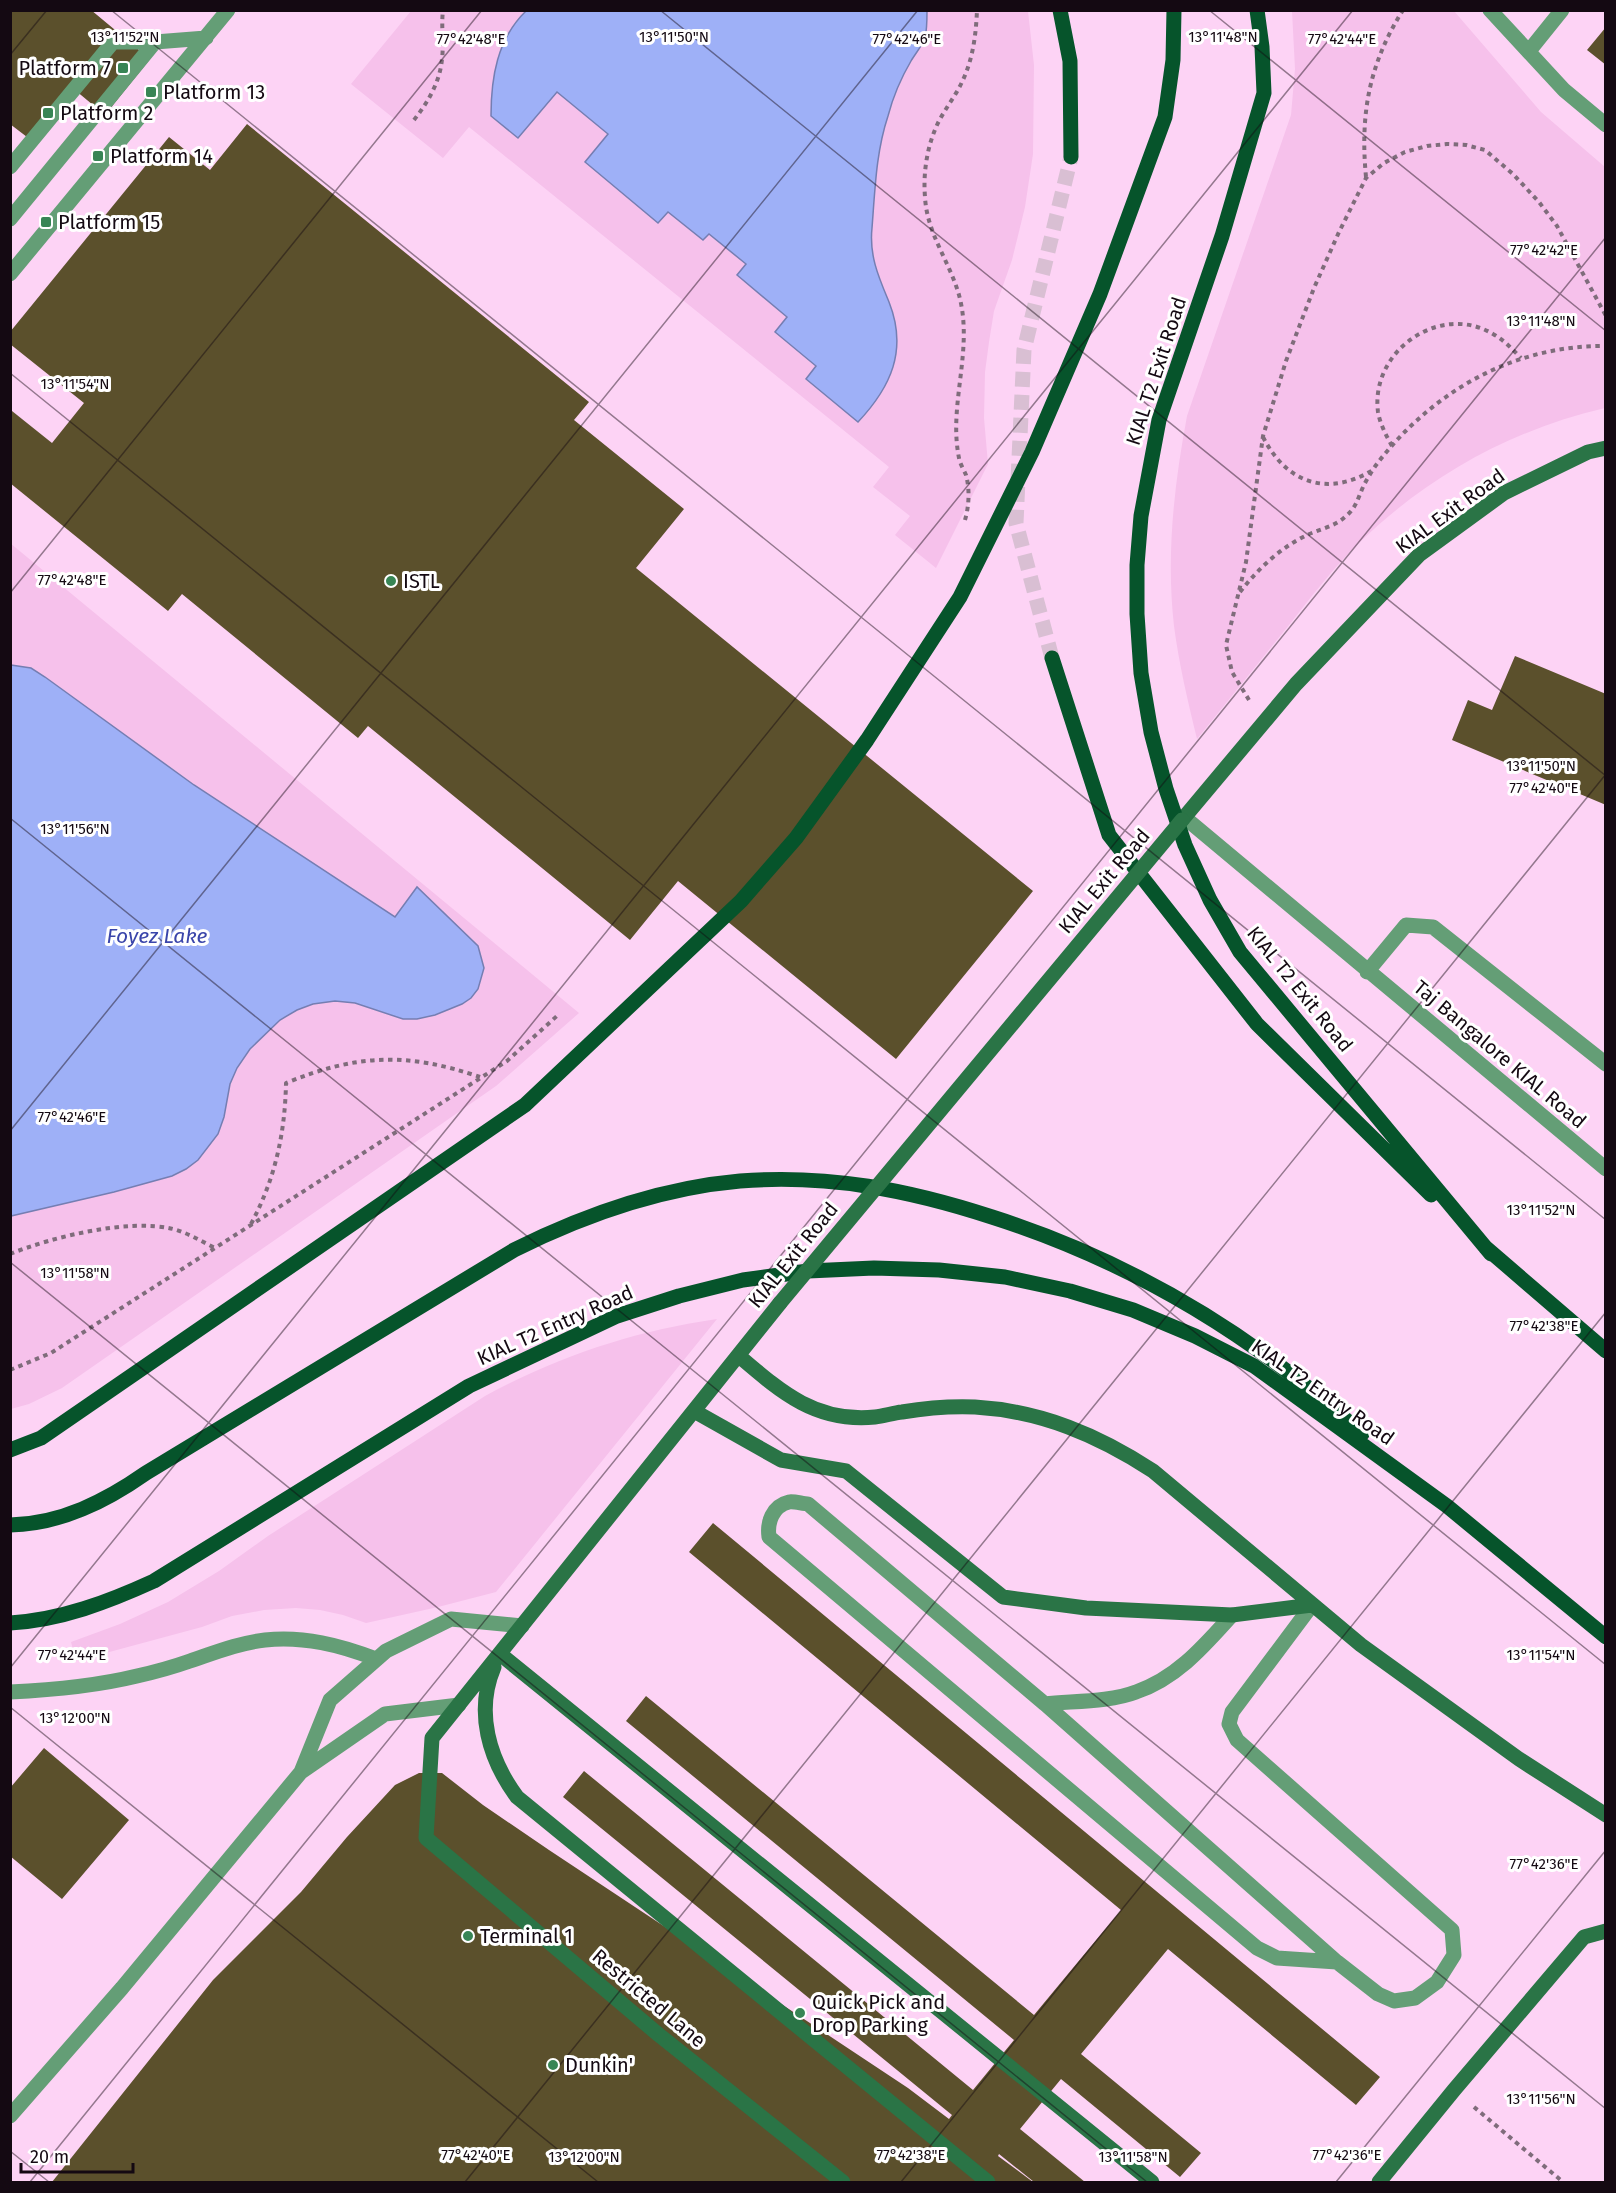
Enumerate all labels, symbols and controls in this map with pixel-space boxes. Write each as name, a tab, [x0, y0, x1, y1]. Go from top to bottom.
text: 13°11'52"N	[91, 28, 159, 46]
text: 13°11'50"N	[639, 28, 709, 46]
text: 13°11'48"N	[1188, 28, 1258, 46]
text: 77°42'48"E	[436, 30, 506, 48]
text: 77°42'46"E	[873, 30, 941, 48]
text: 77°42'44"E	[1308, 30, 1376, 48]
place label: Platform 7	[19, 56, 111, 80]
marker: Platform 7	[116, 61, 130, 75]
place label: Platform 13	[163, 80, 265, 104]
marker: Platform 13	[144, 85, 158, 99]
place label: Platform 2	[60, 101, 154, 125]
marker: Platform 2	[41, 106, 55, 120]
place label: Platform 14	[110, 144, 213, 168]
marker: Platform 14	[91, 149, 105, 163]
place label: Platform 15	[58, 210, 160, 234]
marker: Platform 15	[39, 215, 53, 229]
text: 77°42'42"E	[1510, 241, 1578, 259]
street label: KIAL T2 Exit Road	[1121, 294, 1191, 448]
text: 13°11'48"N	[1506, 312, 1576, 330]
text: 13°11'54"N	[41, 375, 109, 393]
street label: KIAL Exit Road	[1391, 463, 1509, 559]
place label: ISTL	[403, 569, 440, 593]
text: 77°42'48"E	[37, 571, 107, 589]
marker: ISTL	[384, 574, 398, 588]
text: 13°11'50"N	[1506, 757, 1576, 775]
text: 77°42'40"E	[1509, 779, 1579, 797]
text: 13°11'56"N	[40, 820, 110, 838]
street label: KIAL Exit Road	[1053, 824, 1155, 938]
street label: KIAL T2 Exit Road	[1242, 921, 1358, 1057]
water label: Foyez Lake	[107, 923, 208, 949]
street label: Taj Bangalore KIAL Road	[1409, 975, 1591, 1133]
text: 77°42'46"E	[38, 1108, 106, 1126]
street label: KIAL Exit Road	[743, 1197, 843, 1313]
text: 13°11'52"N	[1507, 1201, 1575, 1219]
text: 13°11'58"N	[40, 1264, 110, 1282]
street label: KIAL T2 Entry Road	[473, 1280, 637, 1370]
text: 77°42'38"E	[1509, 1317, 1579, 1335]
street label: KIAL T2 Entry Road	[1247, 1334, 1399, 1450]
text: 77°42'44"E	[38, 1646, 106, 1664]
text: 13°11'54"N	[1507, 1646, 1575, 1664]
text: 13°12'00"N	[39, 1709, 111, 1727]
text: 77°42'36"E	[1510, 1855, 1578, 1873]
place label: Terminal 1	[480, 1924, 573, 1948]
marker: Terminal 1	[461, 1929, 475, 1943]
street label: Restricted Lane	[587, 1944, 711, 2052]
place label: Quick Pick and Drop Parking	[812, 1990, 945, 2037]
marker: Quick Pick and Drop Parking	[793, 2006, 807, 2020]
place label: Dunkin'	[565, 2053, 633, 2077]
marker: Dunkin'	[546, 2058, 560, 2072]
text: 13°11'56"N	[1506, 2090, 1576, 2108]
scale bar	[21, 2136, 134, 2174]
text: 20 m	[30, 2146, 69, 2168]
text: 77°42'40"E	[441, 2146, 511, 2164]
text: 77°42'38"E	[876, 2146, 946, 2164]
text: 77°42'36"E	[1313, 2146, 1381, 2164]
text: 13°12'00"N	[548, 2148, 620, 2166]
text: 13°11'58"N	[1098, 2148, 1168, 2166]

